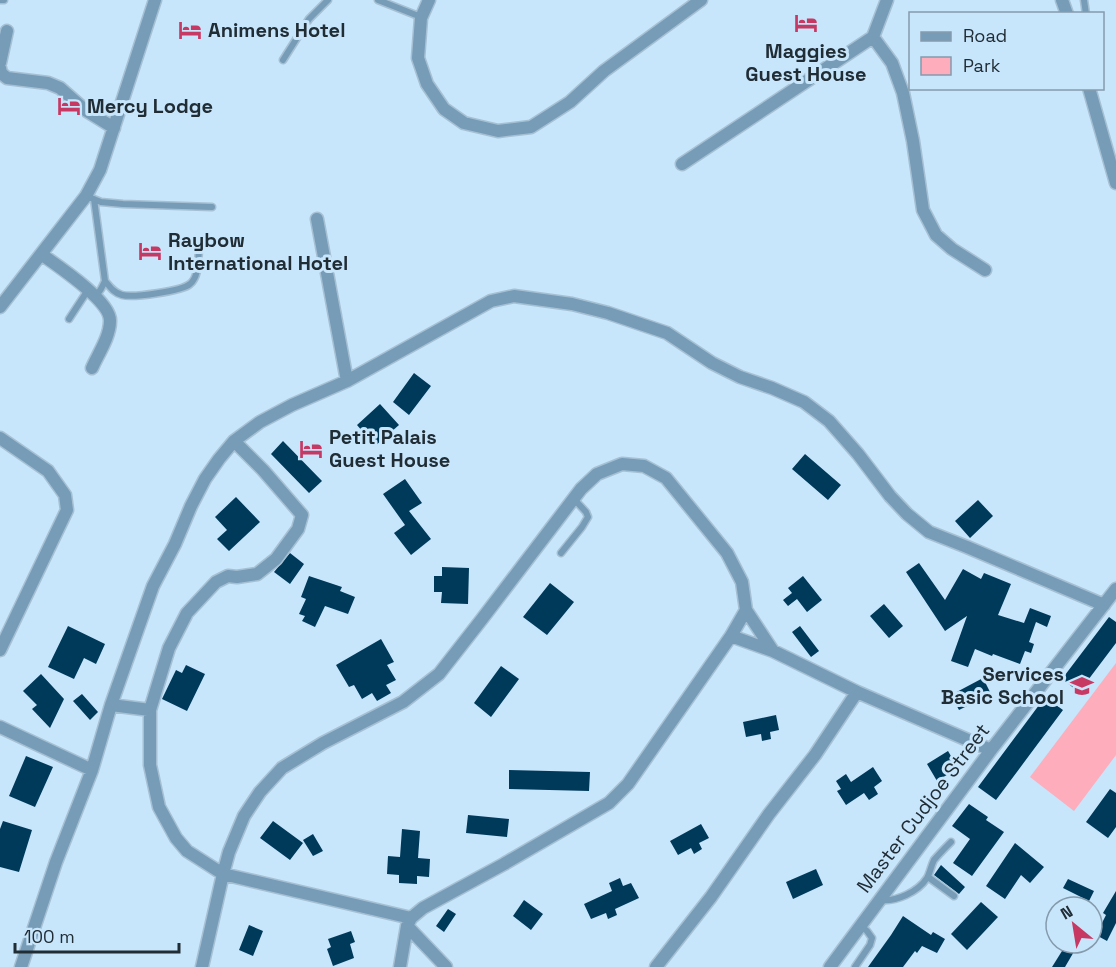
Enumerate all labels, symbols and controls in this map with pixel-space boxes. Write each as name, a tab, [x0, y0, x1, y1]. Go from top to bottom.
hotel icon: Maggies Guest House	[793, 10, 819, 36]
legend	[909, 12, 1104, 90]
hotel icon: Animens Hotel	[177, 17, 203, 43]
place label: Animens Hotel	[208, 17, 345, 43]
text: Road	[963, 24, 1007, 47]
place label: Maggies Guest House	[745, 38, 867, 87]
text: Park	[963, 54, 1001, 77]
hotel icon: Mercy Lodge	[56, 93, 82, 119]
place label: Mercy Lodge	[87, 93, 213, 119]
place label: Raybow International Hotel	[168, 227, 348, 276]
hotel icon: Raybow International Hotel	[137, 238, 163, 264]
place label: Petit Palais Guest House	[329, 424, 450, 473]
hotel icon: Petit Palais Guest House	[298, 436, 324, 462]
place label: Services Basic School	[941, 661, 1064, 710]
school or university icon: Services Basic School	[1069, 673, 1095, 699]
street label: Master Cudjoe Street	[851, 718, 995, 898]
north arrow	[1044, 895, 1104, 955]
text: N	[1057, 901, 1077, 924]
scale bar	[15, 916, 178, 954]
text: 100 m	[24, 925, 75, 948]

